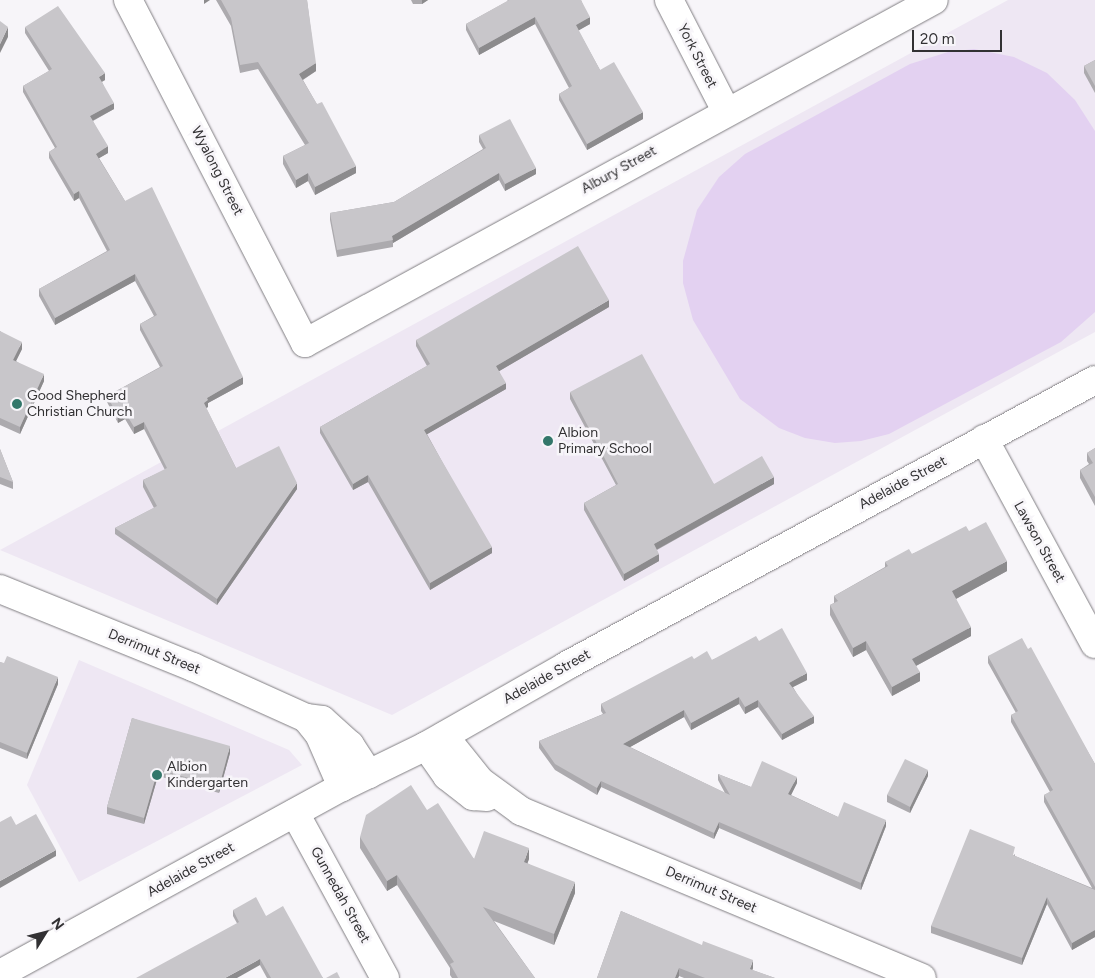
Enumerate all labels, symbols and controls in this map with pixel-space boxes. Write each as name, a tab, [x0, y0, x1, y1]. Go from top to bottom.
scale bar	[915, 20, 1005, 52]
street label: York Street	[674, 21, 720, 91]
text: 20 m	[920, 30, 954, 48]
street label: Wyalong Street	[187, 124, 247, 218]
street label: Albury Street	[578, 142, 660, 198]
place label: Good Shepherd Christian Church	[27, 388, 132, 421]
marker: Good Shepherd Christian Church	[11, 398, 23, 410]
place label: Albion Primary School	[558, 425, 652, 458]
marker: Albion Primary School	[542, 435, 554, 447]
street label: Adelaide Street	[856, 453, 950, 513]
street label: Lawson Street	[1010, 498, 1068, 586]
street label: Derrimut Street	[106, 626, 202, 678]
street label: Adelaide Street	[500, 646, 594, 708]
place label: Albion Kindergarten	[167, 759, 248, 792]
marker: Albion Kindergarten	[151, 769, 163, 781]
street label: Adelaide Street	[144, 839, 238, 901]
street label: Gunnedah Street	[307, 844, 373, 946]
street label: Derrimut Street	[663, 863, 759, 917]
north arrow	[20, 908, 70, 958]
text: N	[47, 915, 68, 933]

